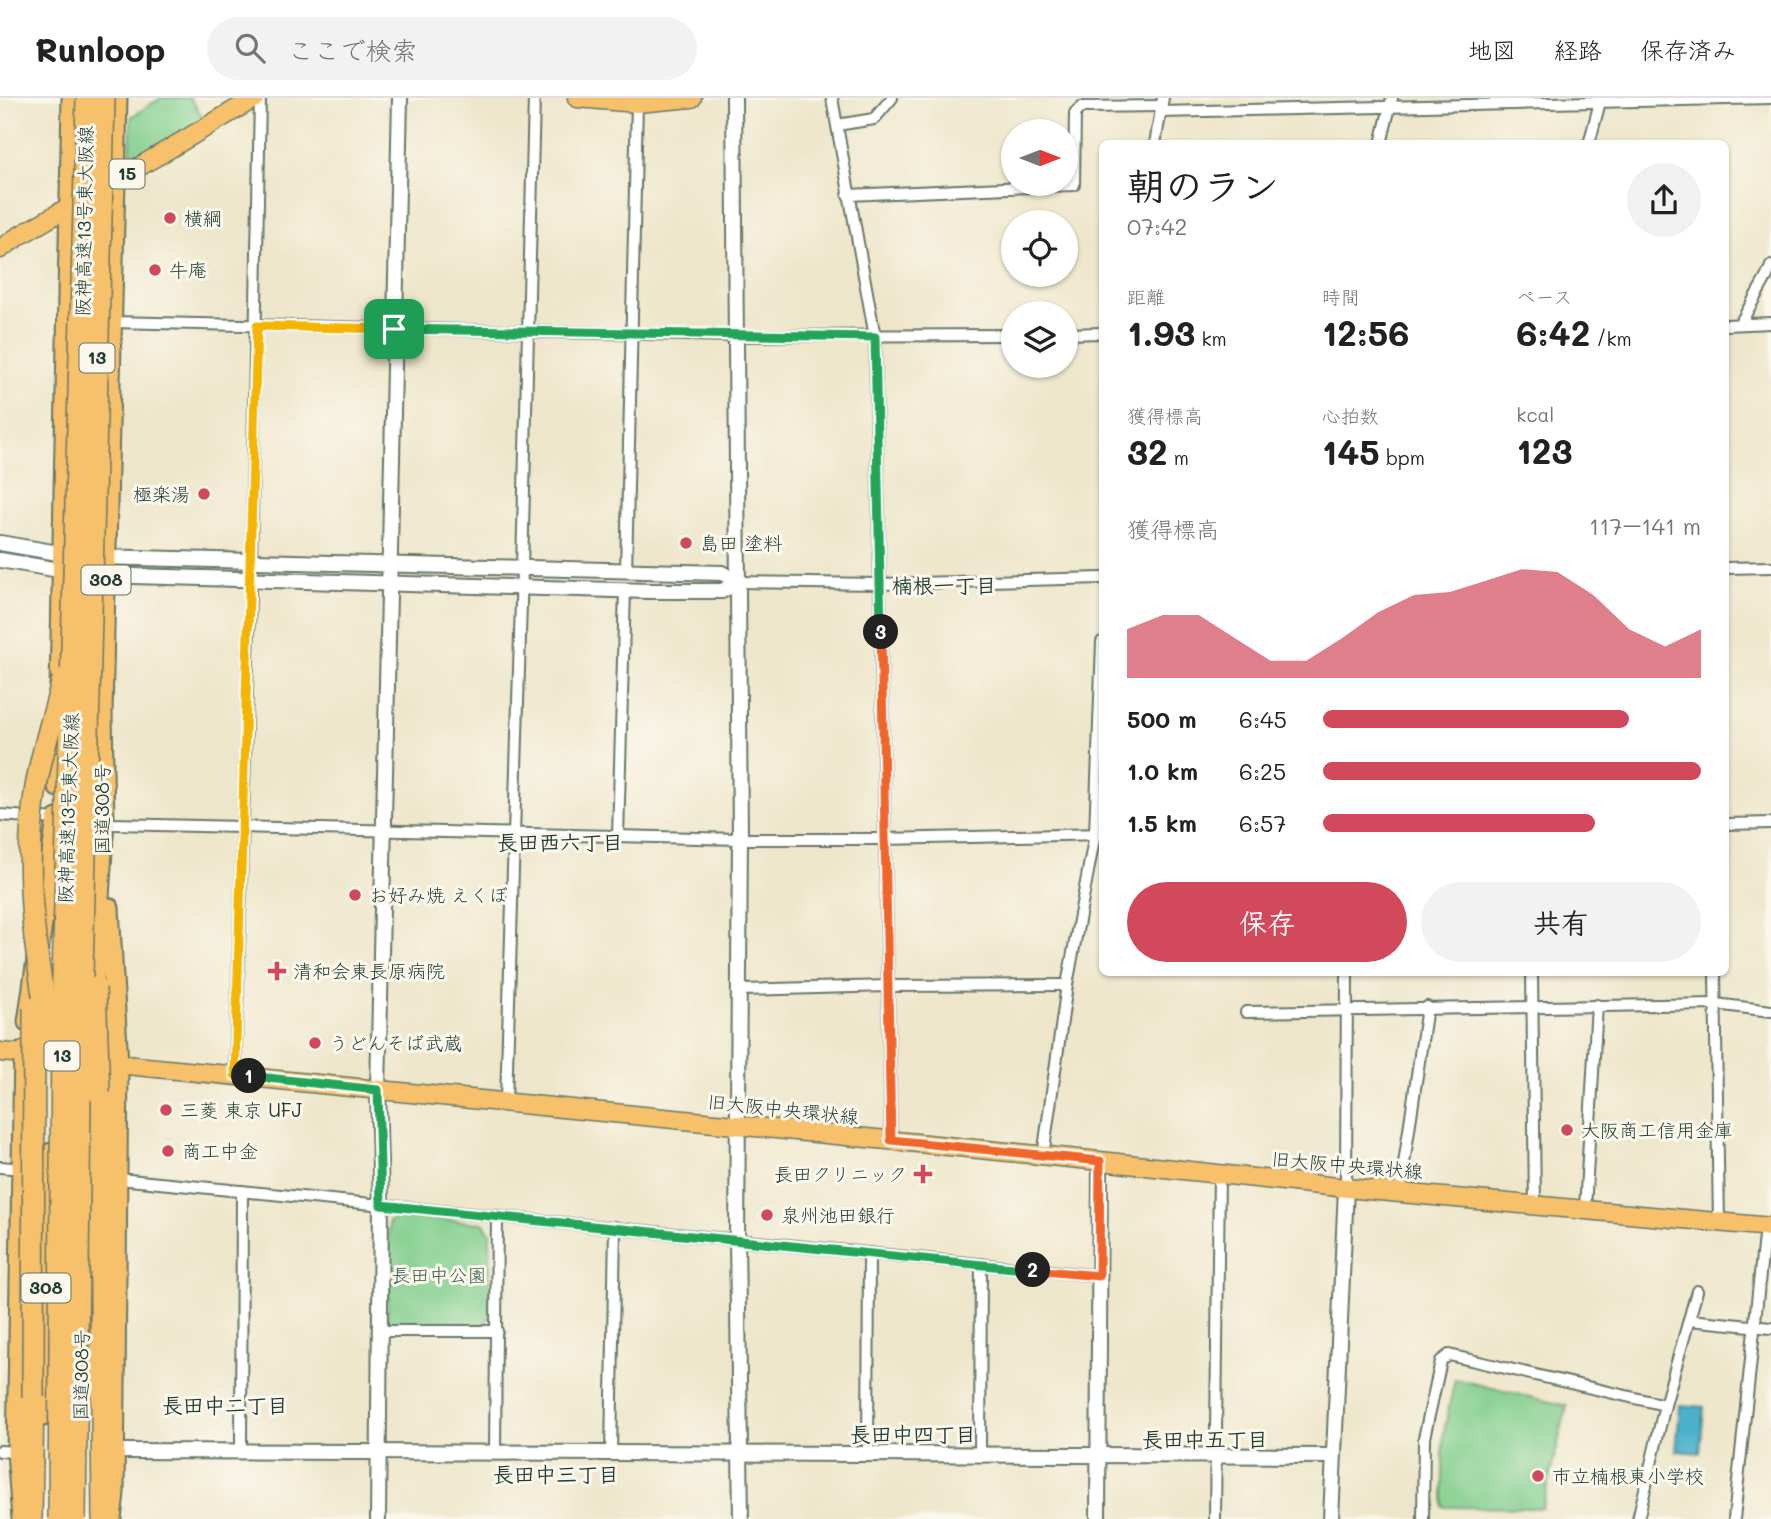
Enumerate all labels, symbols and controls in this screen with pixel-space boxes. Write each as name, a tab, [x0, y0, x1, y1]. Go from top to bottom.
search box	[207, 17, 697, 80]
text: Runloop	[35, 27, 165, 70]
icon: search	[231, 29, 269, 67]
text: ここで検索	[287, 33, 417, 67]
text: 地図	[1468, 34, 1516, 65]
text: 経路	[1554, 34, 1602, 65]
text: 保存済み	[1640, 34, 1736, 65]
north arrow	[1001, 119, 1078, 196]
map controls	[1001, 119, 1078, 378]
street label: 阪神高速13号東大阪線	[69, 125, 98, 317]
road number: 15	[110, 160, 144, 188]
text: 朝のラン	[1127, 160, 1279, 210]
button: share	[1627, 163, 1701, 237]
place label: 横綱	[184, 205, 222, 230]
marker: 横綱	[162, 210, 178, 226]
button: locate	[1001, 210, 1078, 287]
text: 07:42	[1127, 211, 1187, 241]
place label: 牛庵	[169, 257, 207, 282]
marker: 牛庵	[147, 262, 163, 278]
text: 距離	[1127, 284, 1165, 309]
text: 時間	[1322, 284, 1360, 309]
text: ペース	[1516, 284, 1572, 309]
pin	[364, 299, 424, 359]
button: layers	[1001, 301, 1078, 378]
text: 1.93	[1127, 309, 1195, 355]
text: 12:56	[1322, 309, 1409, 355]
text: 6:42	[1516, 309, 1590, 355]
icon: arrive	[375, 310, 413, 348]
text: km	[1195, 326, 1227, 351]
text: /km	[1590, 326, 1632, 351]
road number: 13	[80, 344, 114, 372]
text: kcal	[1516, 402, 1554, 427]
text: 獲得標高	[1127, 403, 1203, 428]
text: 心拍数	[1322, 403, 1379, 428]
text: 123	[1516, 427, 1572, 473]
text: 32	[1127, 428, 1168, 474]
text: 145	[1322, 428, 1380, 474]
text: m	[1168, 445, 1189, 470]
text: bpm	[1380, 445, 1425, 470]
place label: 極楽湯	[133, 481, 190, 506]
marker: 極楽湯	[196, 486, 212, 502]
text: 117–141 m	[1589, 511, 1701, 541]
text: 獲得標高	[1127, 514, 1219, 544]
place label: 島田 塗料	[700, 530, 783, 555]
marker: 島田 塗料	[678, 535, 694, 551]
road number: 308	[82, 566, 130, 594]
district label: 楠根一丁目	[892, 571, 997, 598]
pin: 3	[864, 614, 898, 650]
text: 3	[875, 619, 886, 644]
text: 500 m	[1127, 704, 1197, 734]
text: 6:45	[1239, 704, 1287, 734]
street label: 阪神高速13号東大阪線	[52, 712, 83, 904]
text: 1.0 km	[1127, 756, 1198, 786]
text: 6:25	[1239, 756, 1286, 786]
street label: 国道308号	[89, 763, 114, 855]
text: 1.5 km	[1127, 808, 1197, 838]
text: 6:57	[1239, 808, 1286, 838]
district label: 長田西六丁目	[497, 828, 623, 855]
place label: お好み焼 えくぼ	[369, 882, 508, 907]
button: 保存	[1127, 882, 1407, 962]
button: 共有	[1421, 882, 1701, 962]
marker: お好み焼 えくぼ	[347, 887, 363, 903]
place label: 清和会東長原病院	[293, 958, 445, 983]
marker: 清和会東長原病院	[267, 961, 287, 981]
place label: うどんそば武蔵	[329, 1030, 462, 1055]
marker: うどんそば武蔵	[307, 1035, 323, 1051]
road number: 13	[44, 1042, 80, 1071]
pin: 1	[232, 1058, 266, 1094]
text: 1	[244, 1063, 253, 1088]
street label: 旧大阪中央環状線	[706, 1088, 860, 1129]
place label: 三菱 東京 UFJ	[180, 1097, 302, 1122]
marker: 三菱 東京 UFJ	[158, 1102, 174, 1118]
place label: 大阪商工信用金庫	[1581, 1117, 1733, 1142]
marker: 大阪商工信用金庫	[1559, 1122, 1575, 1138]
place label: 商工中金	[182, 1138, 258, 1163]
marker: 商工中金	[160, 1143, 176, 1159]
street label: 旧大阪中央環状線	[1270, 1145, 1424, 1184]
place label: 長田クリニック	[774, 1161, 907, 1186]
marker: 長田クリニック	[913, 1164, 933, 1184]
place label: 泉州池田銀行	[781, 1202, 895, 1227]
marker: 泉州池田銀行	[759, 1207, 775, 1223]
pin: 2	[1016, 1252, 1050, 1288]
text: 2	[1027, 1257, 1038, 1282]
park label: 長田中公園	[391, 1262, 487, 1287]
road number: 308	[22, 1274, 70, 1302]
street label: 国道308号	[67, 1329, 94, 1421]
district label: 長田中二丁目	[162, 1391, 288, 1418]
district label: 長田中四丁目	[850, 1420, 976, 1447]
district label: 長田中五丁目	[1142, 1425, 1268, 1452]
district label: 長田中三丁目	[493, 1460, 619, 1487]
place label: 市立楠根東小学校	[1552, 1463, 1704, 1488]
marker: 市立楠根東小学校	[1530, 1468, 1546, 1484]

